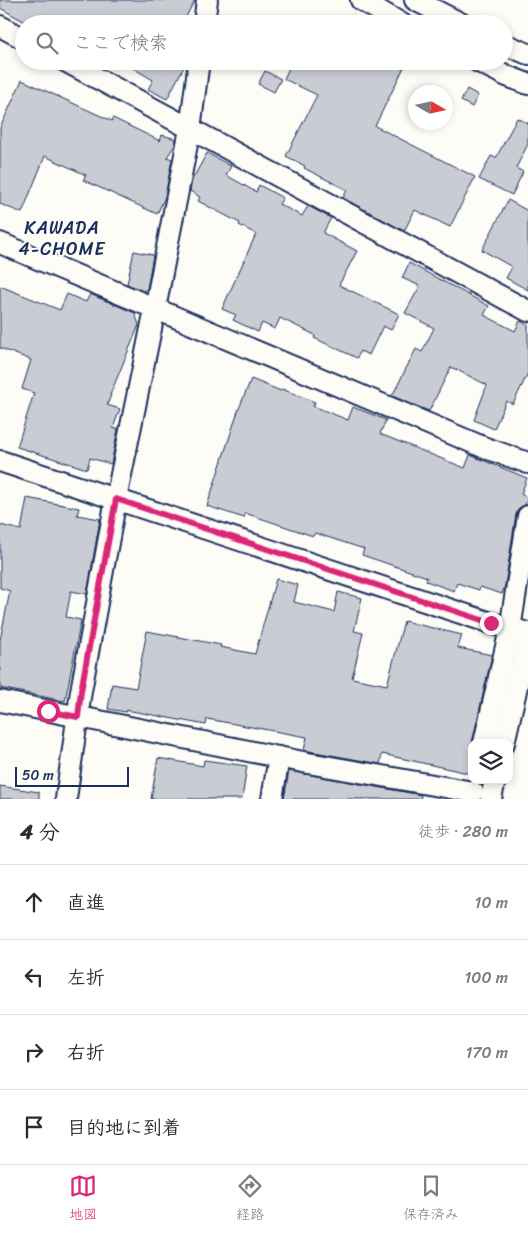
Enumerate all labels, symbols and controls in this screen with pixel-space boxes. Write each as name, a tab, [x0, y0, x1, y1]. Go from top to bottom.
search box	[15, 15, 513, 70]
text: ここで検索	[73, 26, 168, 59]
icon: search	[33, 29, 61, 57]
north arrow	[408, 85, 453, 130]
district label: KAWADA 4-CHOME	[19, 212, 105, 265]
route end	[480, 612, 503, 635]
route start	[37, 700, 60, 723]
map controls	[468, 739, 513, 784]
button: layers	[468, 739, 513, 784]
text: 50 m	[22, 763, 54, 788]
scale bar	[15, 764, 129, 787]
text: 4 分	[20, 813, 60, 851]
text: 徒歩 · 280 m	[418, 817, 508, 846]
text: 直進	[67, 886, 105, 919]
icon: ahead	[20, 888, 48, 916]
text: 10 m	[475, 888, 508, 917]
text: 左折	[67, 961, 105, 994]
icon: left	[20, 963, 48, 991]
text: 100 m	[464, 963, 508, 992]
text: 右折	[67, 1036, 105, 1069]
icon: right	[20, 1038, 48, 1066]
text: 170 m	[465, 1038, 508, 1067]
text: 目的地に到着	[67, 1111, 181, 1144]
icon: arrive	[20, 1113, 48, 1141]
tab: 地図	[69, 1172, 97, 1227]
tab: 経路	[236, 1172, 264, 1227]
tab: 保存済み	[403, 1172, 459, 1227]

